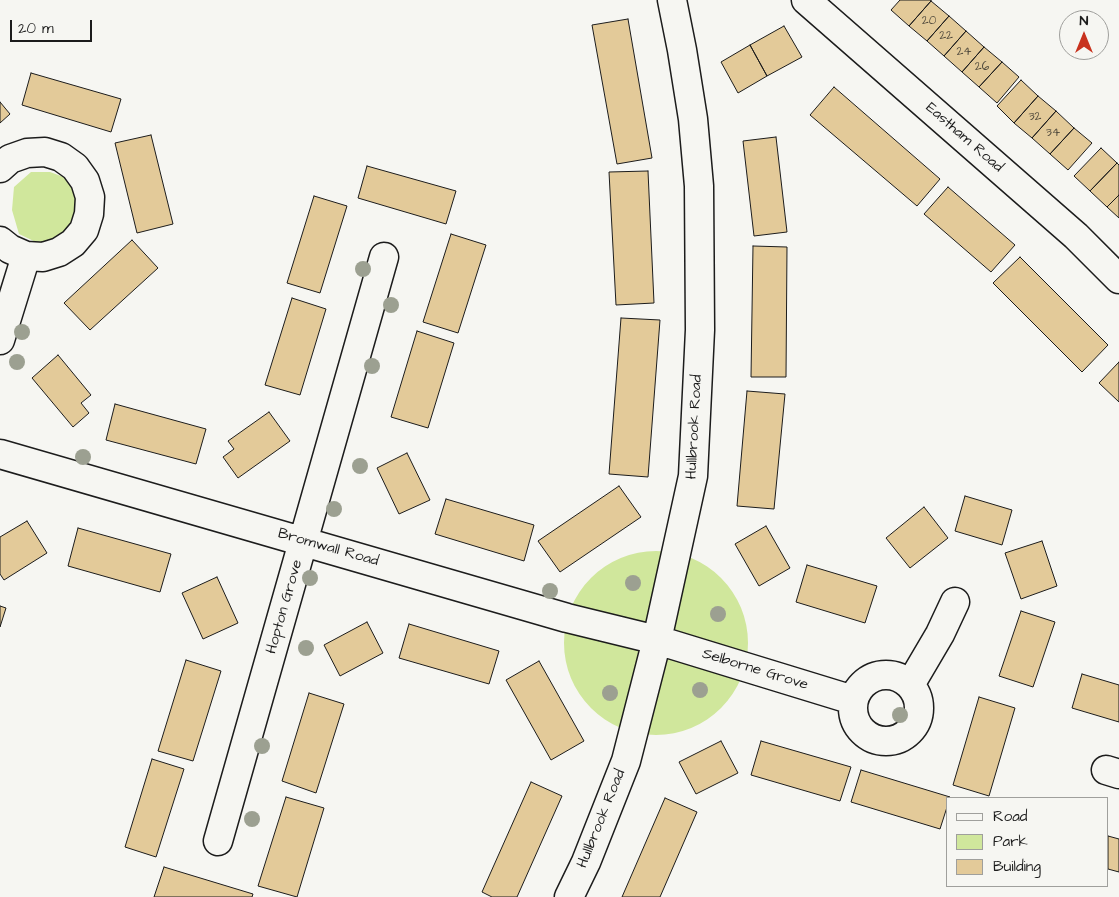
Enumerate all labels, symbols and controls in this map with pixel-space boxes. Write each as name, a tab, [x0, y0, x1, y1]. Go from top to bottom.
scale bar	[12, 10, 95, 42]
north arrow	[1059, 10, 1109, 60]
text: N	[1080, 11, 1088, 31]
house number: 20	[922, 14, 936, 28]
text: 20 m	[18, 18, 54, 39]
house number: 22	[939, 29, 953, 43]
house number: 24	[956, 45, 972, 59]
house number: 26	[975, 60, 989, 74]
street label: Eastham Road	[921, 99, 1007, 177]
house number: 32	[1029, 110, 1041, 124]
house number: 34	[1046, 126, 1060, 140]
street label: Hullbrook Road	[683, 374, 707, 480]
street label: Bromwall Road	[276, 525, 380, 571]
street label: Hopton Grove	[263, 558, 307, 656]
street label: Selborne Grove	[700, 645, 810, 695]
street label: Hullbrook Road	[574, 767, 630, 871]
legend	[946, 797, 1109, 887]
text: Road	[993, 806, 1027, 827]
text: Park	[993, 831, 1028, 852]
text: Building	[993, 856, 1041, 877]

